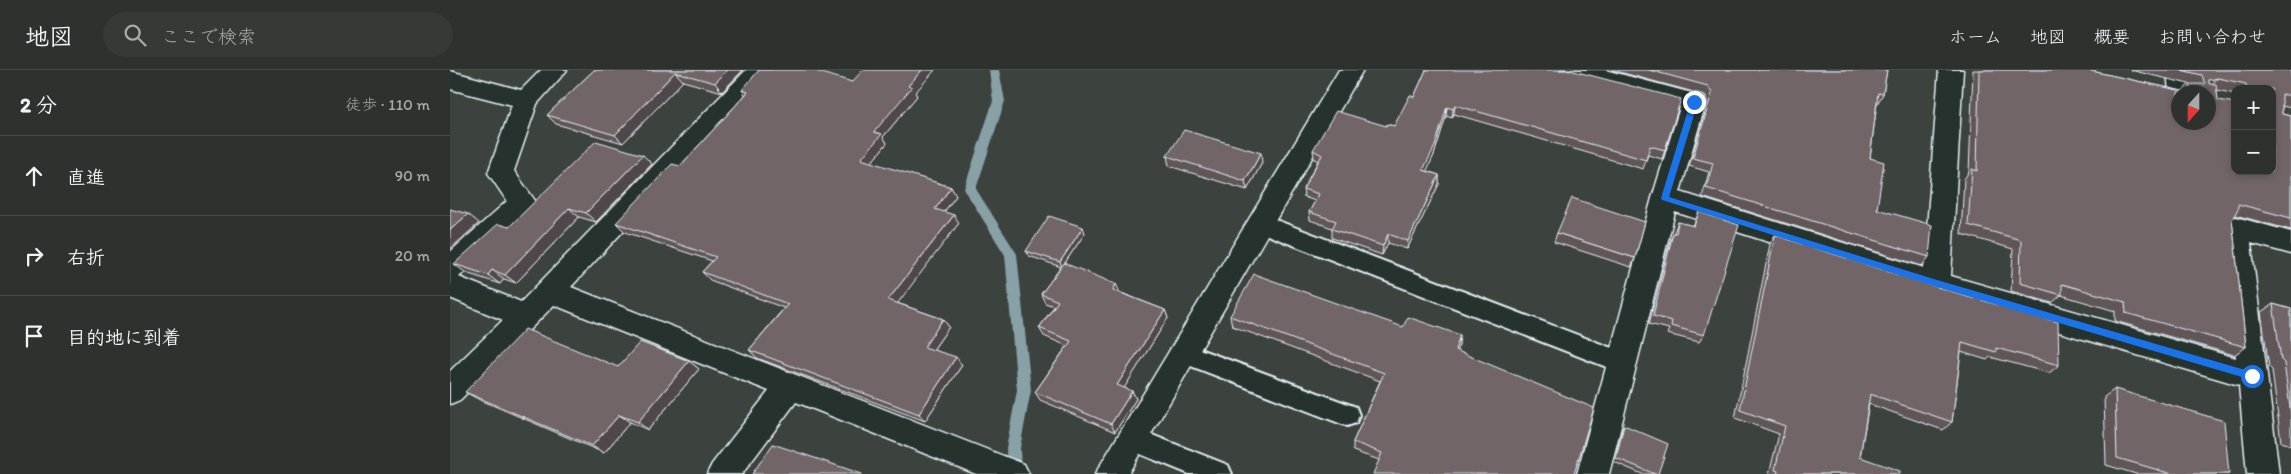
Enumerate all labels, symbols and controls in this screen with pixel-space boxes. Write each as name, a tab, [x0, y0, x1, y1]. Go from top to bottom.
search box	[103, 12, 453, 57]
icon: search	[121, 21, 149, 49]
text: 地図	[25, 22, 73, 51]
text: ここで検索	[161, 25, 256, 48]
text: ホーム	[1949, 26, 2002, 48]
text: 地図	[2030, 26, 2066, 48]
text: 概要	[2094, 26, 2130, 48]
text: お問い合わせ	[2158, 26, 2266, 48]
north arrow	[2171, 85, 2216, 130]
map controls	[2231, 85, 2276, 175]
button: +	[2231, 85, 2276, 130]
route end	[1683, 91, 1706, 114]
text: 2 分	[20, 92, 57, 117]
text: 徒歩 · 110 m	[345, 95, 430, 114]
button: −	[2231, 130, 2276, 175]
icon: ahead	[20, 162, 48, 190]
text: 直進	[67, 166, 105, 189]
text: 90 m	[395, 166, 430, 185]
icon: right	[20, 242, 48, 270]
text: 右折	[67, 246, 105, 269]
text: 20 m	[395, 246, 430, 265]
icon: arrive	[20, 322, 48, 350]
text: 目的地に到着	[67, 326, 181, 349]
route start	[2241, 365, 2264, 388]

